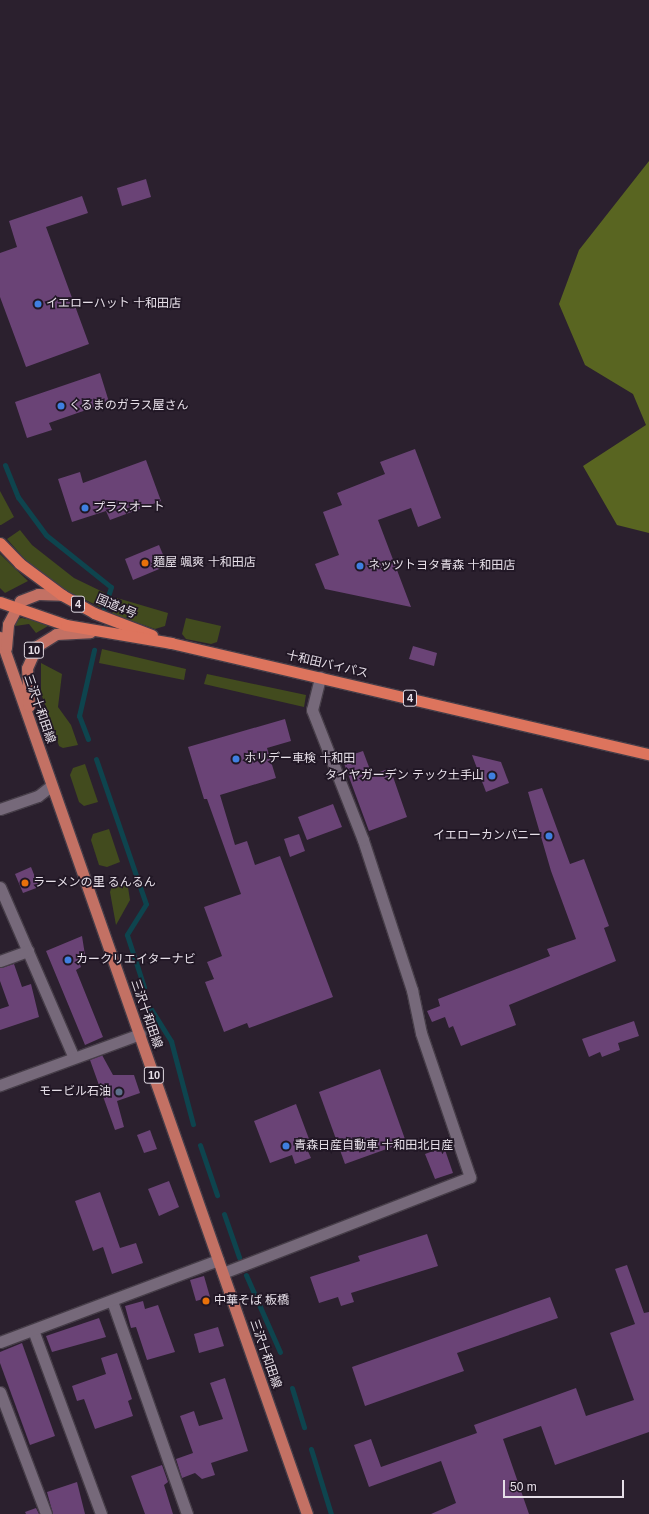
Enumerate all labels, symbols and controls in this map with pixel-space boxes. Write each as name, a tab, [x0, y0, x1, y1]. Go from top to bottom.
place label: イエローハット 十和田店	[46, 297, 181, 311]
marker: イエローハット 十和田店	[33, 299, 43, 309]
place label: くるまのガラス屋さん	[69, 399, 189, 413]
marker: くるまのガラス屋さん	[56, 401, 66, 411]
place label: プラスオート	[93, 501, 165, 515]
marker: プラスオート	[80, 503, 90, 513]
place label: 麺屋 颯爽 十和田店	[153, 556, 256, 570]
marker: 麺屋 颯爽 十和田店	[140, 558, 150, 568]
place label: ネッツトヨタ青森 十和田店	[368, 559, 515, 573]
marker: ネッツトヨタ青森 十和田店	[355, 561, 365, 571]
street label: 国道4号	[94, 592, 138, 622]
road number: 4	[70, 595, 86, 613]
road number: 10	[23, 641, 45, 659]
street label: 十和田バイパス	[284, 649, 370, 681]
street label: 三沢十和田線	[20, 673, 58, 745]
road number: 4	[402, 689, 418, 707]
place label: ホリデー車検 十和田	[244, 752, 355, 766]
marker: ホリデー車検 十和田	[231, 754, 241, 764]
place label: タイヤガーデン テック土手山	[325, 769, 484, 783]
marker: タイヤガーデン テック土手山	[487, 771, 497, 781]
place label: イエローカンパニー	[433, 829, 541, 843]
marker: イエローカンパニー	[544, 831, 554, 841]
place label: ラーメンの里 るんるん	[33, 876, 156, 890]
marker: ラーメンの里 るんるん	[20, 878, 30, 888]
place label: カークリエイターナビ	[76, 953, 196, 967]
marker: カークリエイターナビ	[63, 955, 73, 965]
street label: 三沢十和田線	[127, 978, 165, 1050]
road number: 10	[143, 1066, 165, 1084]
place label: モービル石油	[39, 1085, 111, 1099]
marker: モービル石油	[114, 1087, 124, 1097]
place label: 青森日産自動車 十和田北日産	[294, 1139, 453, 1153]
marker: 青森日産自動車 十和田北日産	[281, 1141, 291, 1151]
place label: 中華そば 板橋	[214, 1294, 289, 1308]
marker: 中華そば 板橋	[201, 1296, 211, 1306]
street label: 三沢十和田線	[246, 1318, 284, 1390]
scale bar	[505, 1472, 626, 1498]
text: 50 m	[510, 1480, 537, 1494]

